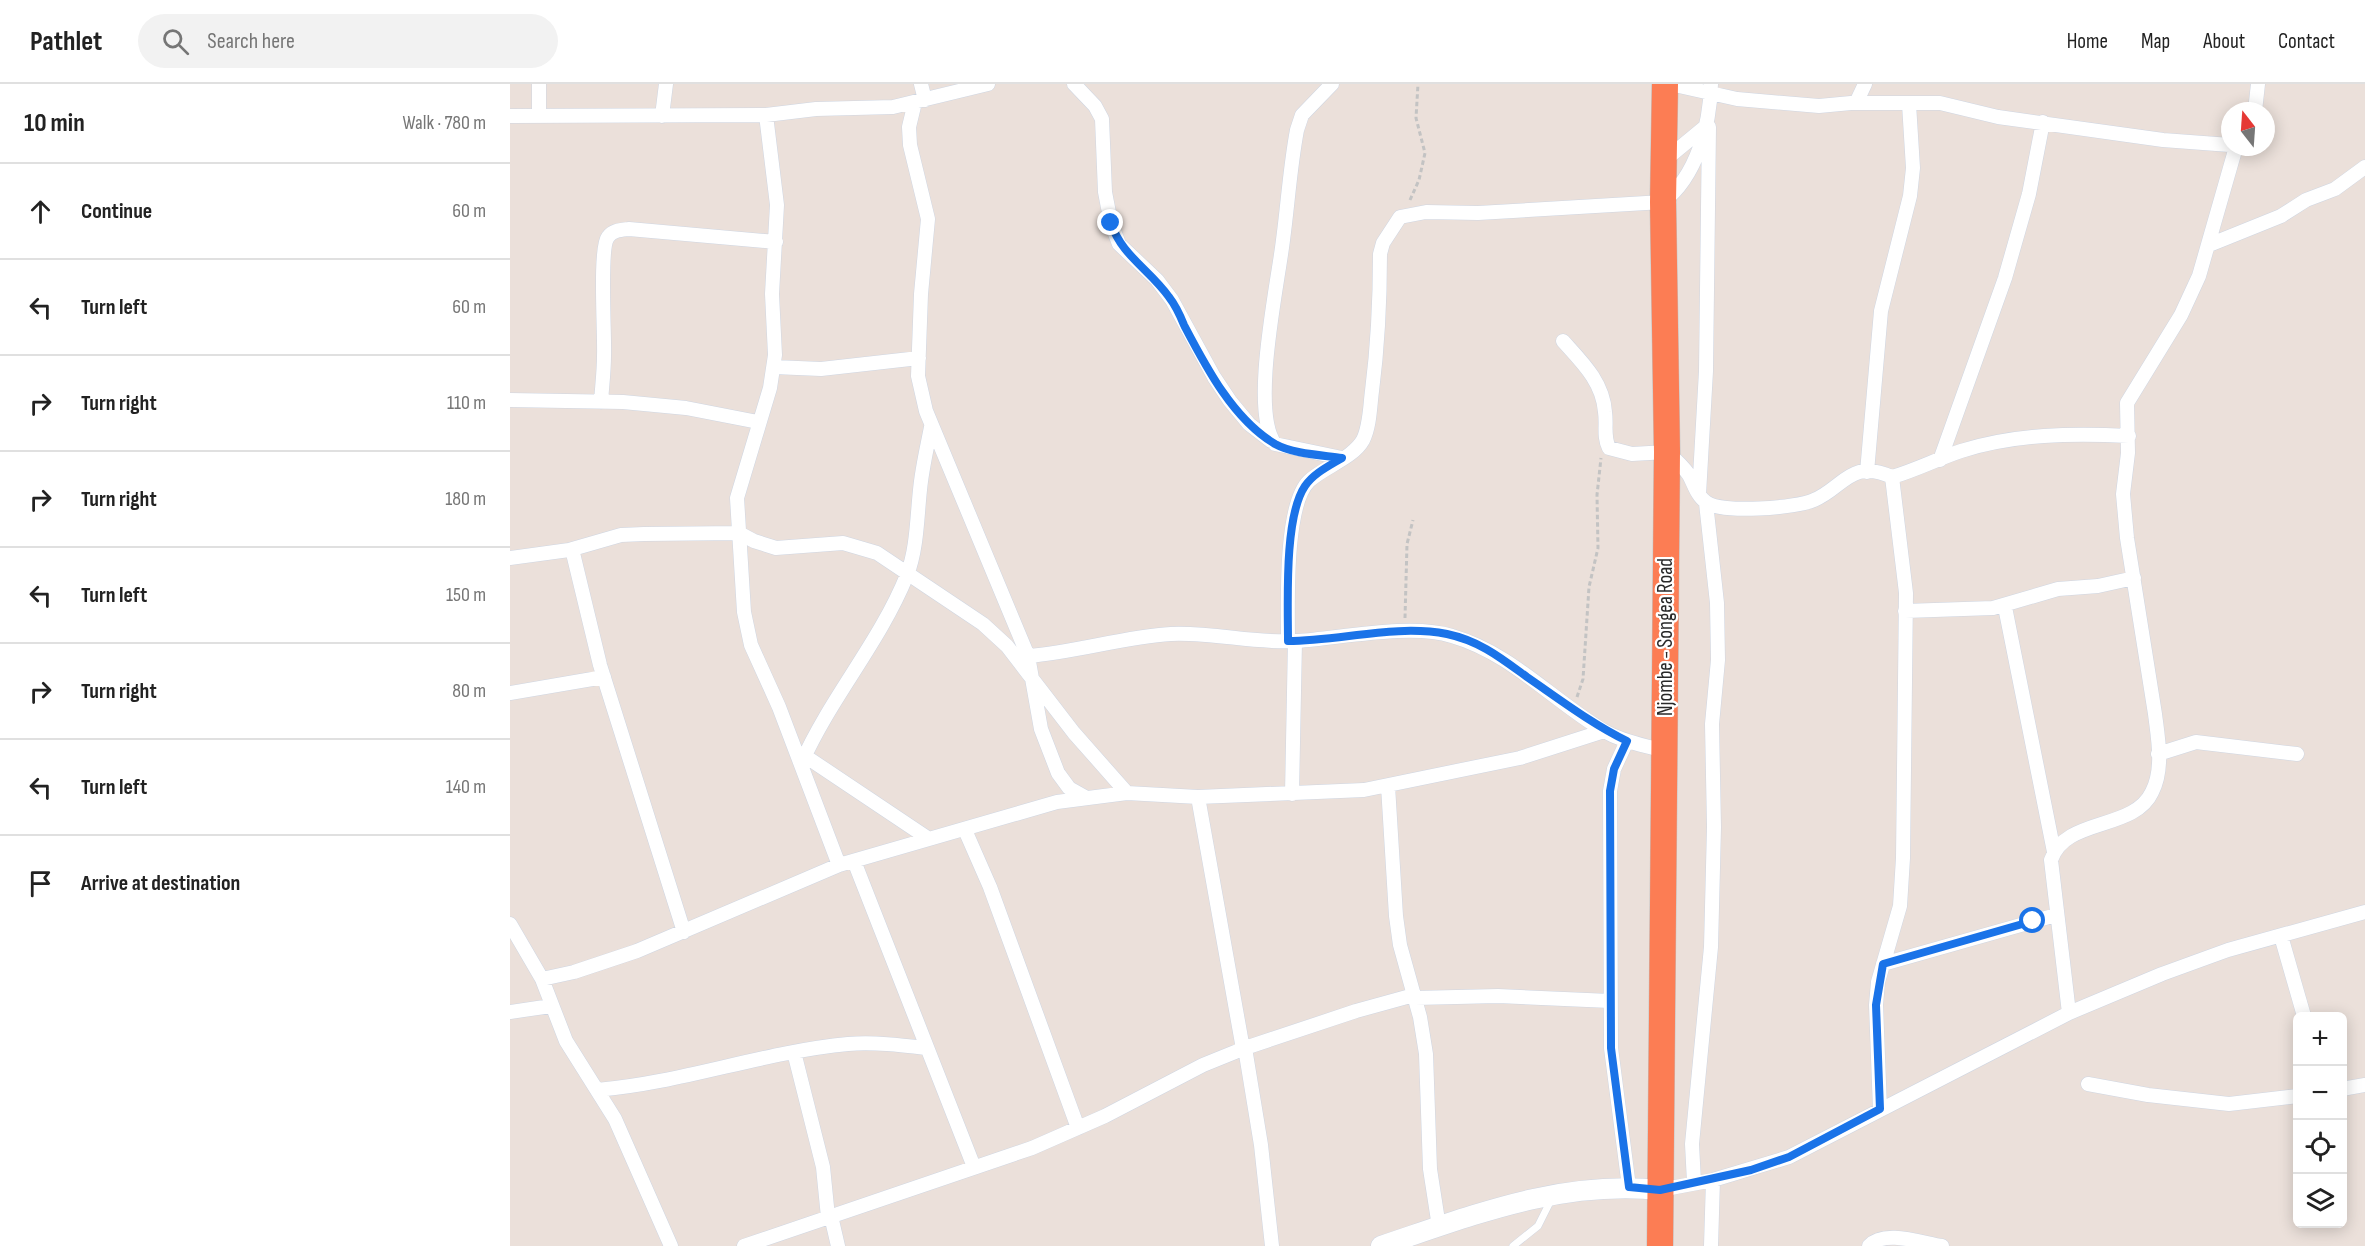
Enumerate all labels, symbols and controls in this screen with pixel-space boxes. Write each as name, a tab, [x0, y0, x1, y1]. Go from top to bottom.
search box	[138, 14, 558, 68]
text: Pathlet	[30, 25, 102, 58]
icon: search	[159, 25, 192, 58]
text: Search here	[207, 28, 295, 55]
text: Home	[2067, 29, 2108, 54]
text: Map	[2141, 29, 2170, 54]
text: About	[2203, 29, 2245, 54]
text: Contact	[2278, 29, 2335, 54]
north arrow	[2221, 102, 2275, 156]
text: 10 min	[24, 108, 85, 139]
text: Walk · 780 m	[403, 111, 486, 135]
icon: ahead	[24, 195, 57, 228]
text: Continue	[81, 198, 152, 225]
text: 60 m	[452, 199, 486, 223]
route end	[1097, 209, 1123, 235]
icon: left	[24, 291, 57, 324]
text: Turn left	[81, 294, 147, 321]
text: 60 m	[452, 295, 486, 319]
icon: right	[24, 387, 57, 420]
text: Turn right	[81, 390, 157, 417]
text: 110 m	[447, 391, 486, 415]
icon: right	[24, 483, 57, 516]
text: Turn right	[81, 486, 157, 513]
text: 180 m	[445, 487, 486, 511]
street label: Njombe - Songea Road	[1653, 558, 1678, 716]
icon: left	[24, 579, 57, 612]
text: Turn left	[81, 582, 147, 609]
text: 150 m	[446, 583, 486, 607]
icon: right	[24, 675, 57, 708]
text: Turn right	[81, 678, 157, 705]
text: 80 m	[452, 679, 486, 703]
icon: left	[24, 771, 57, 804]
text: Turn left	[81, 774, 147, 801]
text: 140 m	[446, 775, 486, 799]
icon: arrive	[24, 867, 57, 900]
text: Arrive at destination	[81, 870, 240, 897]
route start	[2019, 907, 2045, 933]
map controls	[2293, 1012, 2347, 1228]
button: +	[2293, 1012, 2347, 1066]
button: −	[2293, 1066, 2347, 1120]
button: locate	[2293, 1120, 2347, 1174]
button: layers	[2293, 1174, 2347, 1228]

